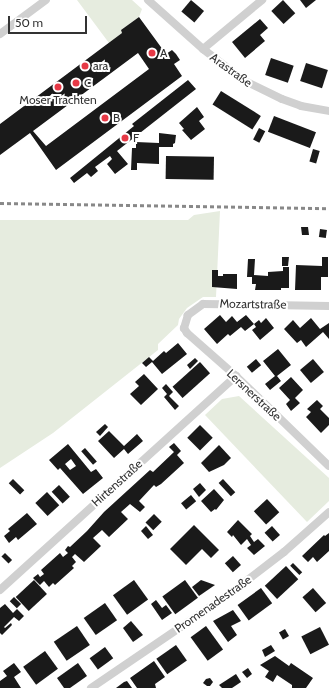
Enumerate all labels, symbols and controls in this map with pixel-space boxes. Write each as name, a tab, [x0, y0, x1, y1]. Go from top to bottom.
scale bar	[10, 8, 89, 34]
text: 50 m	[15, 15, 43, 30]
place label: A	[160, 46, 167, 60]
marker: A	[147, 48, 157, 58]
street label: Arastraße	[207, 50, 255, 90]
place label: ara	[93, 59, 108, 73]
marker: ara	[80, 61, 90, 71]
place label: C	[84, 76, 91, 90]
marker: C	[71, 78, 81, 88]
marker: Moser Trachten	[53, 82, 63, 92]
place label: Moser Trachten	[19, 93, 97, 107]
place label: B	[113, 111, 120, 125]
marker: B	[100, 113, 110, 123]
place label: F	[133, 131, 139, 145]
marker: F	[120, 133, 130, 143]
street label: Mozartstraße	[219, 296, 287, 312]
street label: Lersnerstraße	[224, 366, 284, 424]
street label: Hirtenstraße	[89, 457, 145, 509]
street label: Promenadestraße	[172, 572, 254, 636]

